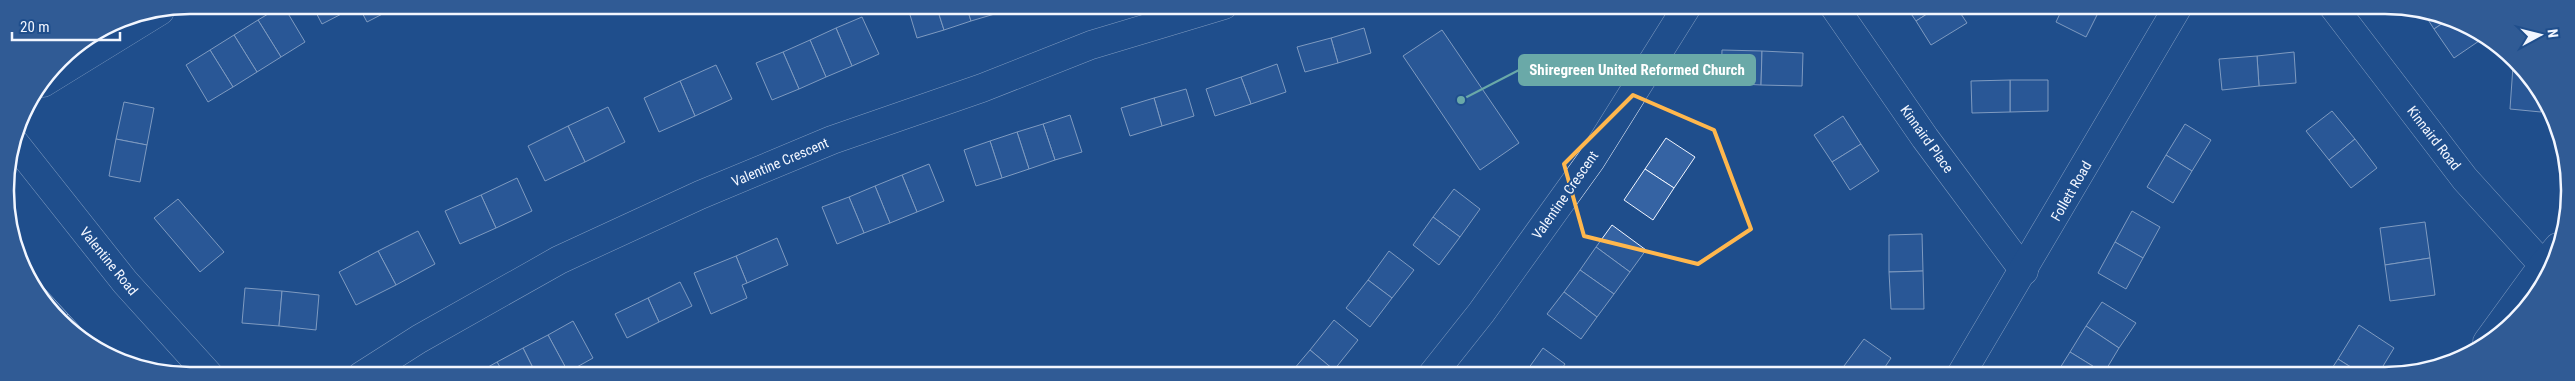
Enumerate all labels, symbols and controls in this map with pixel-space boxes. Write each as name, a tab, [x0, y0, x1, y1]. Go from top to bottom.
scale bar	[12, 10, 120, 42]
north arrow	[2515, 10, 2565, 60]
text: 20 m	[20, 18, 50, 36]
text: N	[2544, 28, 2561, 39]
callout: Shiregreen United Reformed Church	[1519, 55, 1755, 85]
text: Shiregreen United Reformed Church	[1529, 61, 1745, 79]
street label: Kinnaird Place	[1897, 102, 1957, 176]
street label: Kinnaird Road	[2404, 103, 2464, 173]
street label: Valentine Crescent	[729, 134, 831, 190]
street label: Valentine Crescent	[1529, 148, 1601, 242]
street label: Follett Road	[2048, 158, 2094, 224]
street label: Valentine Road	[77, 224, 141, 298]

